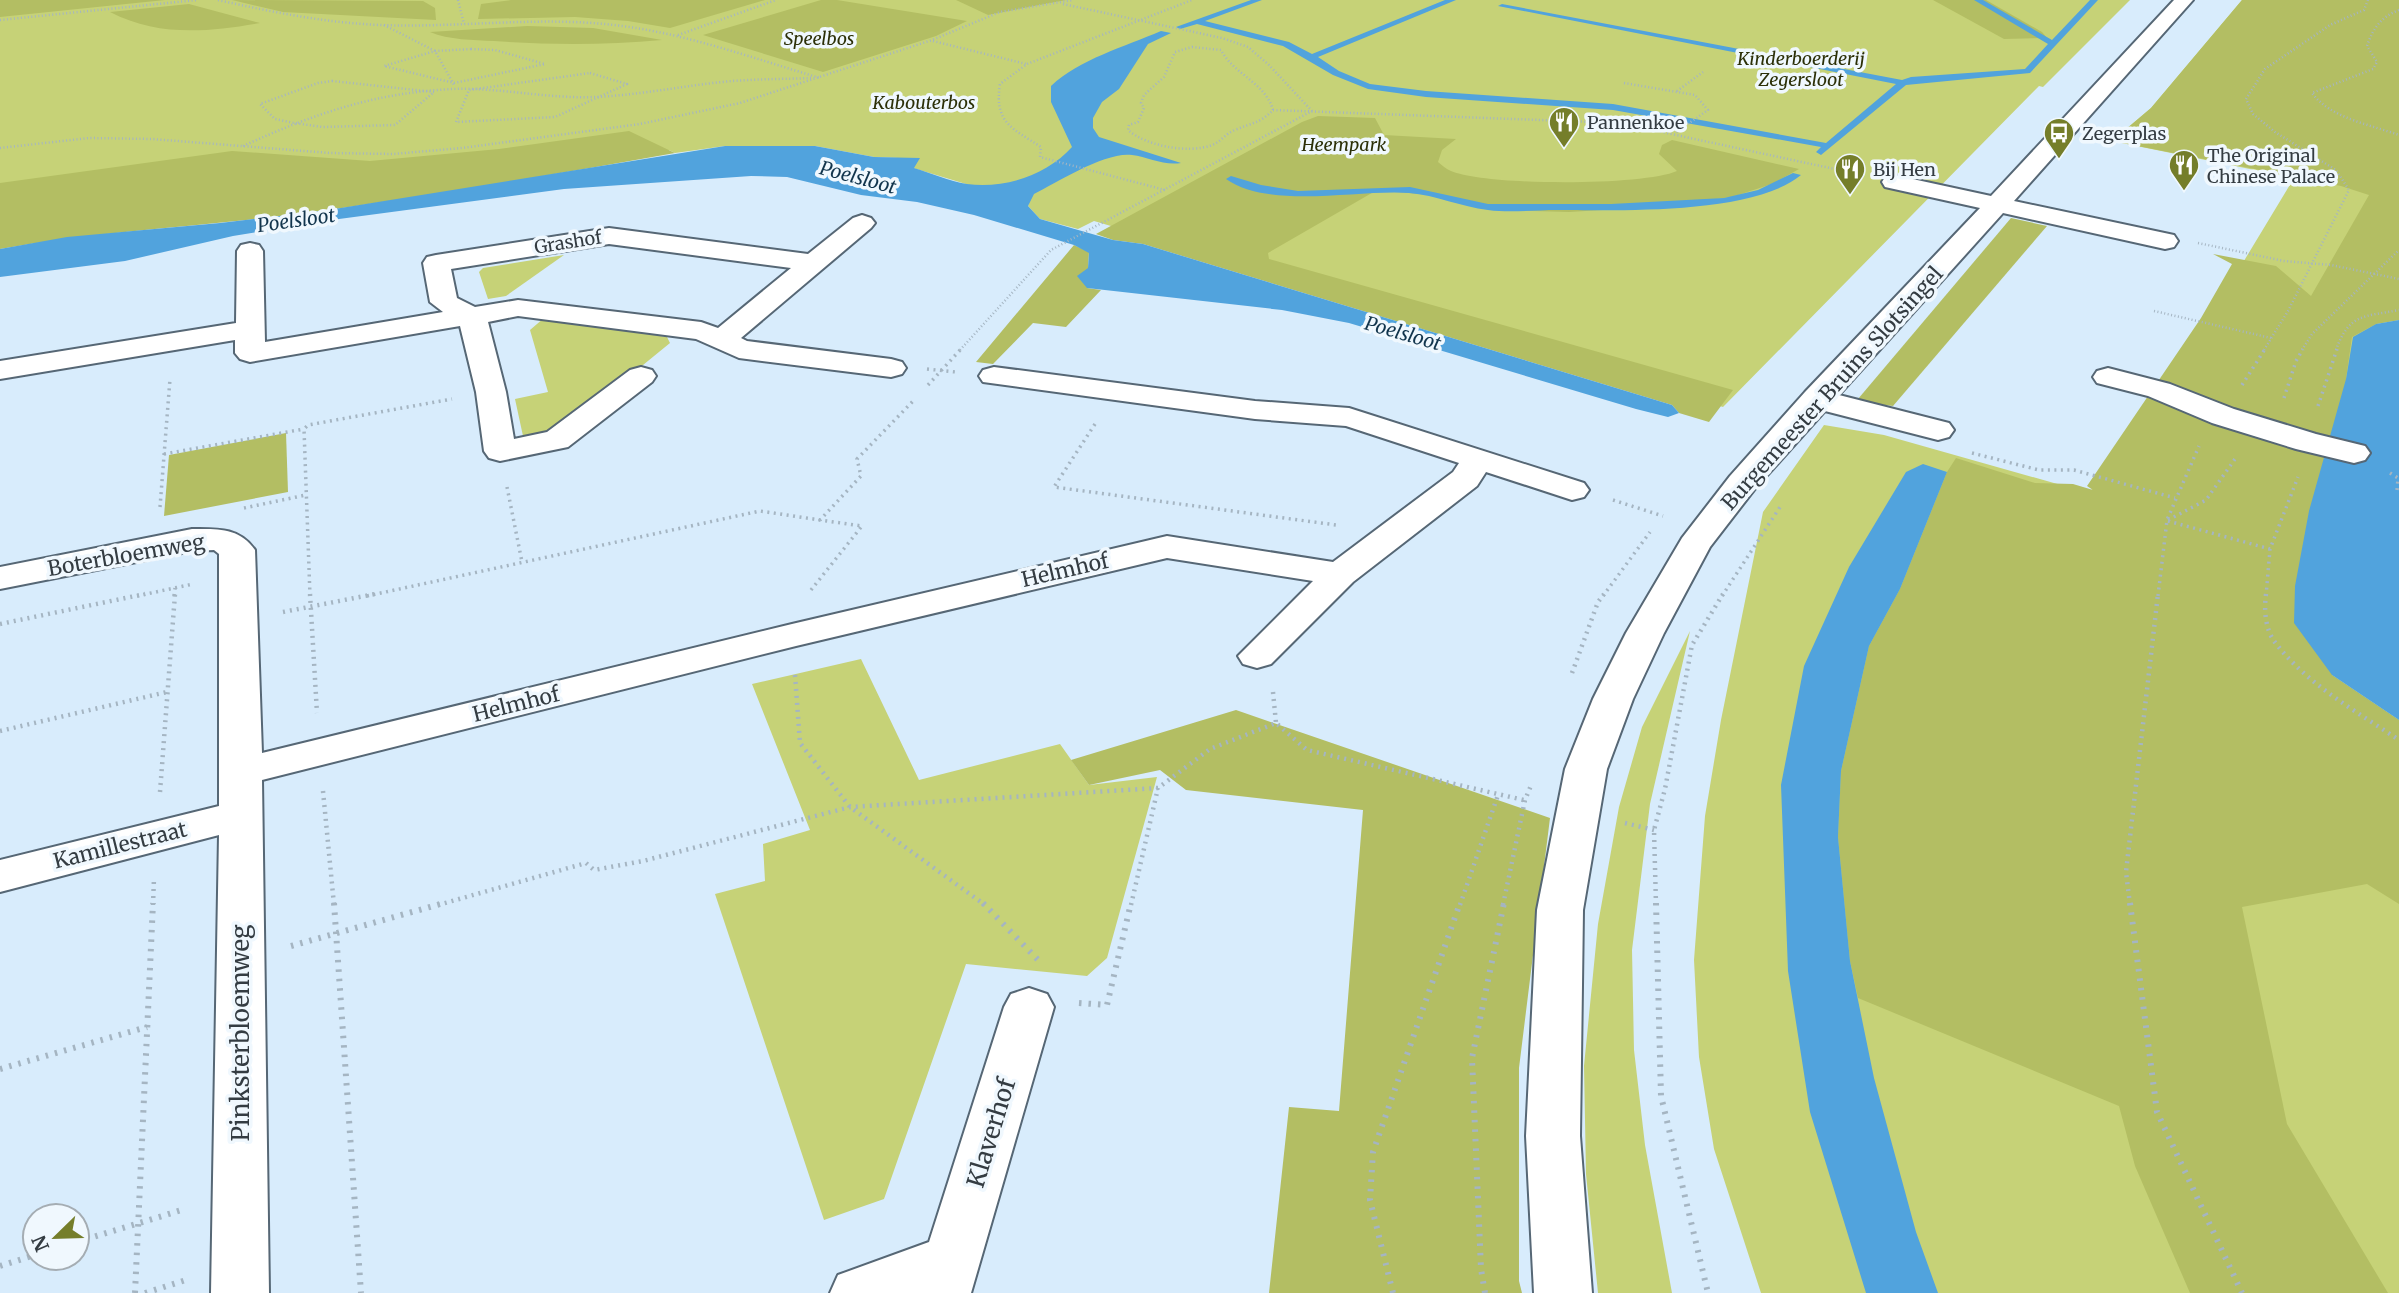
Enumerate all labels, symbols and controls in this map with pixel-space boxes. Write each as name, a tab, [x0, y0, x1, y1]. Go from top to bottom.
park label: Speelbos	[784, 27, 854, 50]
park label: Kinderboerderij Zegersloot	[1736, 47, 1865, 91]
park label: Kabouterbos	[872, 91, 975, 114]
restaurant icon: Pannenkoe	[1547, 105, 1581, 149]
place label: Pannenkoe	[1587, 111, 1684, 134]
bus stop icon: Zegerplas	[2042, 116, 2076, 160]
place label: Zegerplas	[2082, 122, 2167, 145]
park label: Heempark	[1301, 133, 1387, 156]
place label: The Original Chinese Palace	[2207, 144, 2335, 188]
restaurant icon: The Original Chinese Palace	[2167, 148, 2201, 192]
restaurant icon: Bij Hen	[1833, 152, 1867, 196]
water label: Poelsloot	[817, 155, 899, 199]
place label: Bij Hen	[1873, 158, 1936, 181]
water label: Poelsloot	[256, 203, 337, 237]
street label: Grashof	[533, 225, 605, 259]
street label: Burgemeester Bruins Slotsingel	[1715, 260, 1949, 515]
water label: Poelsloot	[1362, 311, 1444, 355]
street label: Boterbloemweg	[45, 528, 207, 582]
street label: Helmhof	[1019, 547, 1112, 593]
street label: Helmhof	[470, 680, 563, 728]
street label: Kamillestraat	[50, 815, 190, 875]
street label: Pinksterbloemweg	[225, 924, 256, 1142]
street label: Klaverhof	[960, 1074, 1023, 1191]
north arrow	[21, 1202, 91, 1272]
text: N	[26, 1232, 54, 1255]

